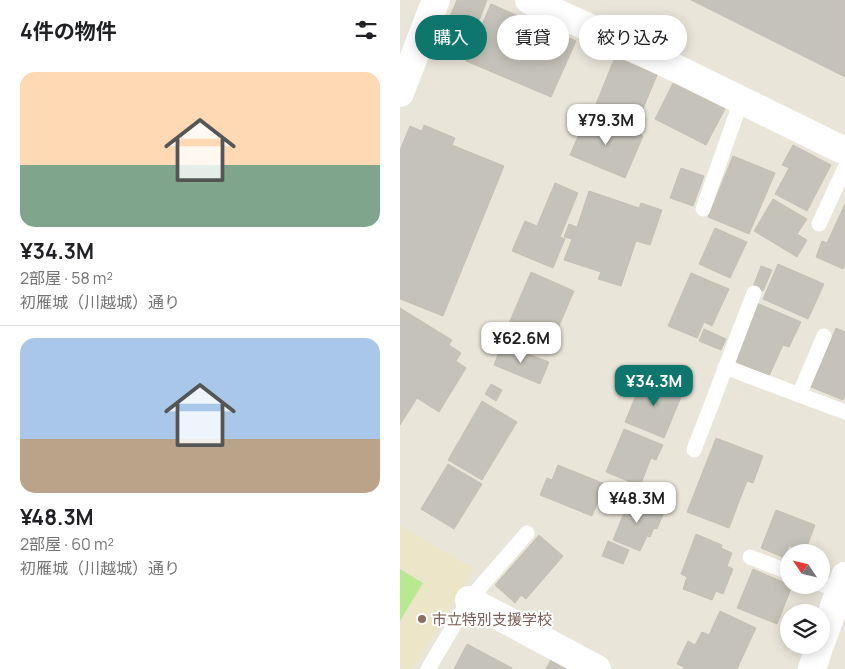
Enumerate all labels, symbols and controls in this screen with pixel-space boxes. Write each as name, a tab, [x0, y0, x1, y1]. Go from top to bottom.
chip: 購入	[415, 15, 487, 60]
chip: 賃貸	[497, 15, 569, 60]
chip: 絞り込み	[579, 15, 687, 60]
icon: filters	[352, 16, 380, 44]
text: 4件の物件	[20, 17, 117, 45]
pin: ¥79.3M	[565, 104, 647, 146]
icon: home	[155, 105, 245, 195]
text: ¥79.3M	[578, 109, 634, 131]
text: ¥34.3M	[20, 237, 94, 265]
text: 2部屋 · 58 m²	[20, 267, 113, 289]
text: 初雁城（川越城）通り	[20, 291, 180, 313]
pin: ¥62.6M	[480, 322, 562, 364]
text: ¥62.6M	[492, 327, 550, 349]
pin: ¥34.3M	[613, 364, 695, 407]
icon: home	[155, 370, 245, 460]
text: ¥34.3M	[626, 370, 682, 392]
pin: ¥48.3M	[596, 482, 678, 524]
text: ¥48.3M	[609, 487, 665, 509]
text: ¥48.3M	[20, 503, 94, 531]
text: 2部屋 · 60 m²	[20, 533, 114, 555]
north arrow	[780, 544, 830, 594]
map controls	[780, 544, 830, 654]
text: 初雁城（川越城）通り	[20, 557, 180, 579]
button: layers	[780, 604, 830, 654]
place label: 市立特別支援学校	[432, 609, 552, 630]
marker: 市立特別支援学校	[416, 613, 428, 625]

